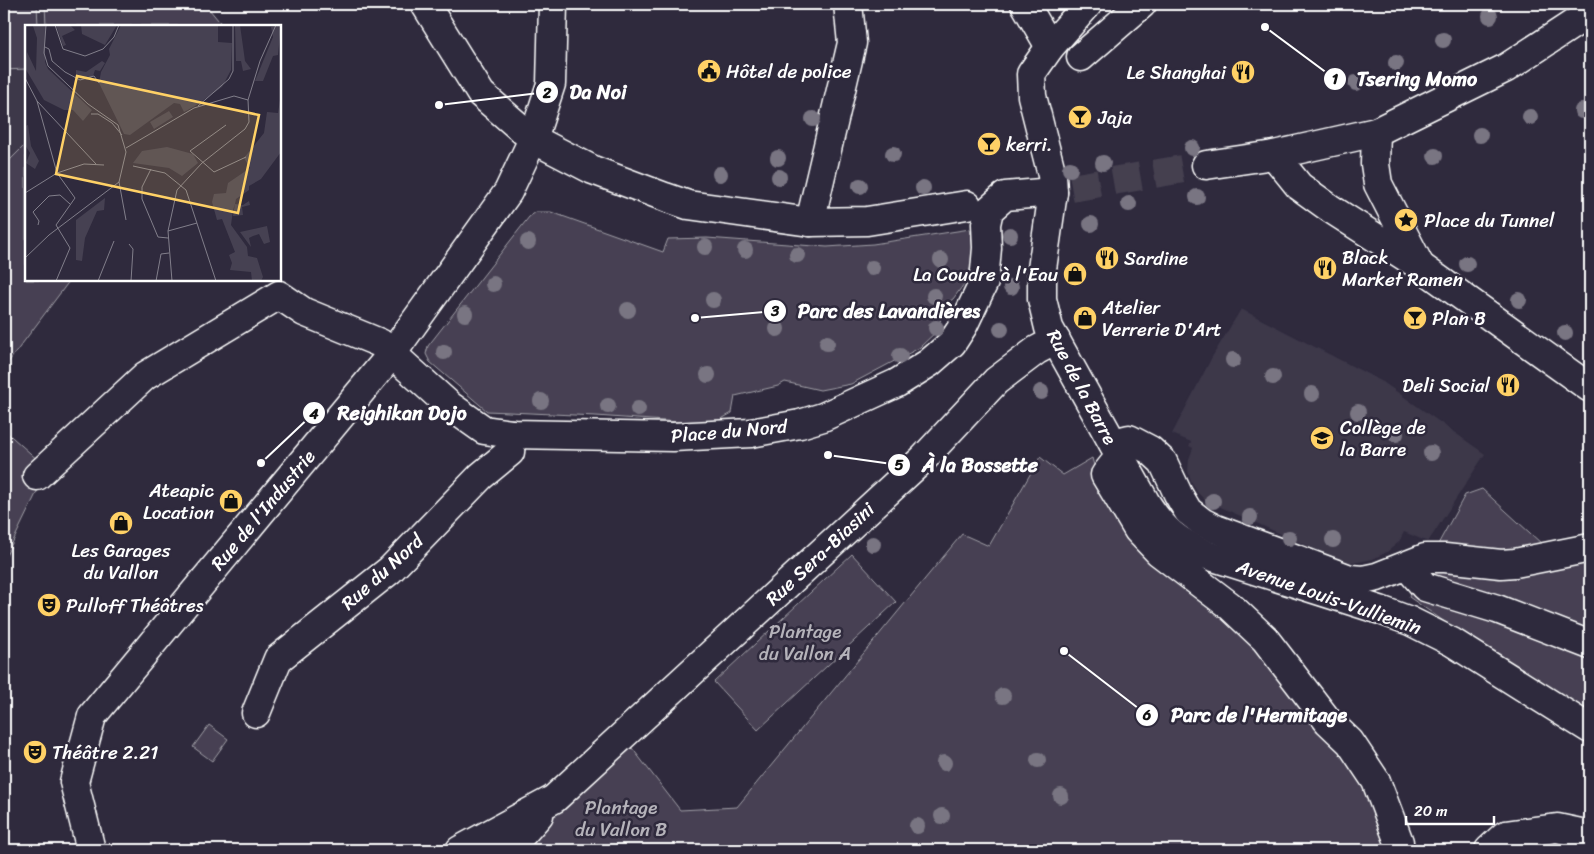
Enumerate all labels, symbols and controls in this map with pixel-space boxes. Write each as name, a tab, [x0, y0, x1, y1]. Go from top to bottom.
inset map	[25, 25, 281, 281]
place label: Hôtel de police	[726, 55, 852, 88]
place label: Le Shanghai	[1127, 56, 1227, 89]
public building icon: Hôtel de police	[696, 58, 722, 84]
restaurant icon: Le Shanghai	[1230, 59, 1256, 85]
callout: Tsering Momo	[1322, 62, 1488, 97]
text: Tsering Momo	[1357, 62, 1478, 97]
text: 1	[1332, 66, 1339, 92]
callout: Da Noi	[534, 75, 636, 110]
text: Da Noi	[570, 75, 628, 110]
text: 2	[542, 80, 552, 106]
place label: Jaja	[1097, 101, 1133, 134]
bar icon: Jaja	[1067, 104, 1093, 130]
place label: kerri.	[1006, 128, 1052, 161]
bar icon: kerri.	[976, 131, 1002, 157]
place label: Place du Tunnel	[1424, 204, 1555, 237]
place icon: Place du Tunnel	[1393, 207, 1419, 233]
place label: Black Market Ramen	[1342, 241, 1463, 296]
place label: Sardine	[1124, 242, 1188, 275]
restaurant icon: Sardine	[1094, 245, 1120, 271]
restaurant icon: Black Market Ramen	[1312, 255, 1338, 281]
place label: La Coudre à l'Eau	[913, 258, 1058, 291]
shop icon: La Coudre à l'Eau	[1062, 261, 1088, 287]
place label: Atelier Verrerie D'Art	[1101, 291, 1222, 346]
callout: Parc des Lavandières	[762, 294, 992, 329]
text: Parc des Lavandières	[798, 294, 981, 329]
text: 3	[770, 298, 780, 324]
place label: Plan B	[1432, 302, 1486, 335]
shop icon: Atelier Verrerie D'Art	[1072, 305, 1098, 331]
bar icon: Plan B	[1402, 305, 1428, 331]
street label: Rue de la Barre	[1038, 323, 1126, 451]
place label: Deli Social	[1402, 369, 1491, 402]
restaurant icon: Deli Social	[1495, 372, 1521, 398]
callout: Reighikan Dojo	[302, 396, 476, 431]
text: Reighikan Dojo	[336, 396, 467, 431]
text: 4	[308, 401, 319, 427]
street label: Place du Nord	[670, 409, 789, 453]
place label: Collège de la Barre	[1340, 411, 1426, 466]
school or university icon: Collège de la Barre	[1309, 425, 1335, 451]
street label: Rue de l'Industrie	[202, 442, 324, 578]
callout: À la Bossette	[887, 448, 1049, 483]
text: À la Bossette	[921, 448, 1039, 483]
text: 5	[894, 452, 904, 478]
place label: Ateapic Location	[143, 474, 215, 529]
shop icon: Ateapic Location	[218, 488, 244, 514]
street label: Rue Sera-Biasini	[757, 494, 883, 614]
shop icon: Les Garages du Vallon	[108, 510, 134, 536]
street label: Rue du Nord	[333, 524, 432, 618]
place label: Les Garages du Vallon	[71, 534, 171, 589]
street label: Avenue Louis-Vulliemin	[1231, 550, 1426, 644]
place label: Pulloff Théâtres	[66, 589, 204, 622]
theatre icon: Pulloff Théâtres	[36, 592, 62, 618]
park label: Plantage du Vallon A	[759, 615, 851, 670]
callout: Parc de l'Hermitage	[1135, 697, 1357, 732]
text: Parc de l'Hermitage	[1171, 698, 1347, 733]
text: 6	[1142, 702, 1152, 728]
place label: Théâtre 2.21	[52, 736, 158, 769]
theatre icon: Théâtre 2.21	[22, 739, 48, 765]
park label: Plantage du Vallon B	[575, 791, 667, 846]
scale bar	[1406, 794, 1494, 826]
text: 20 m	[1414, 798, 1448, 824]

